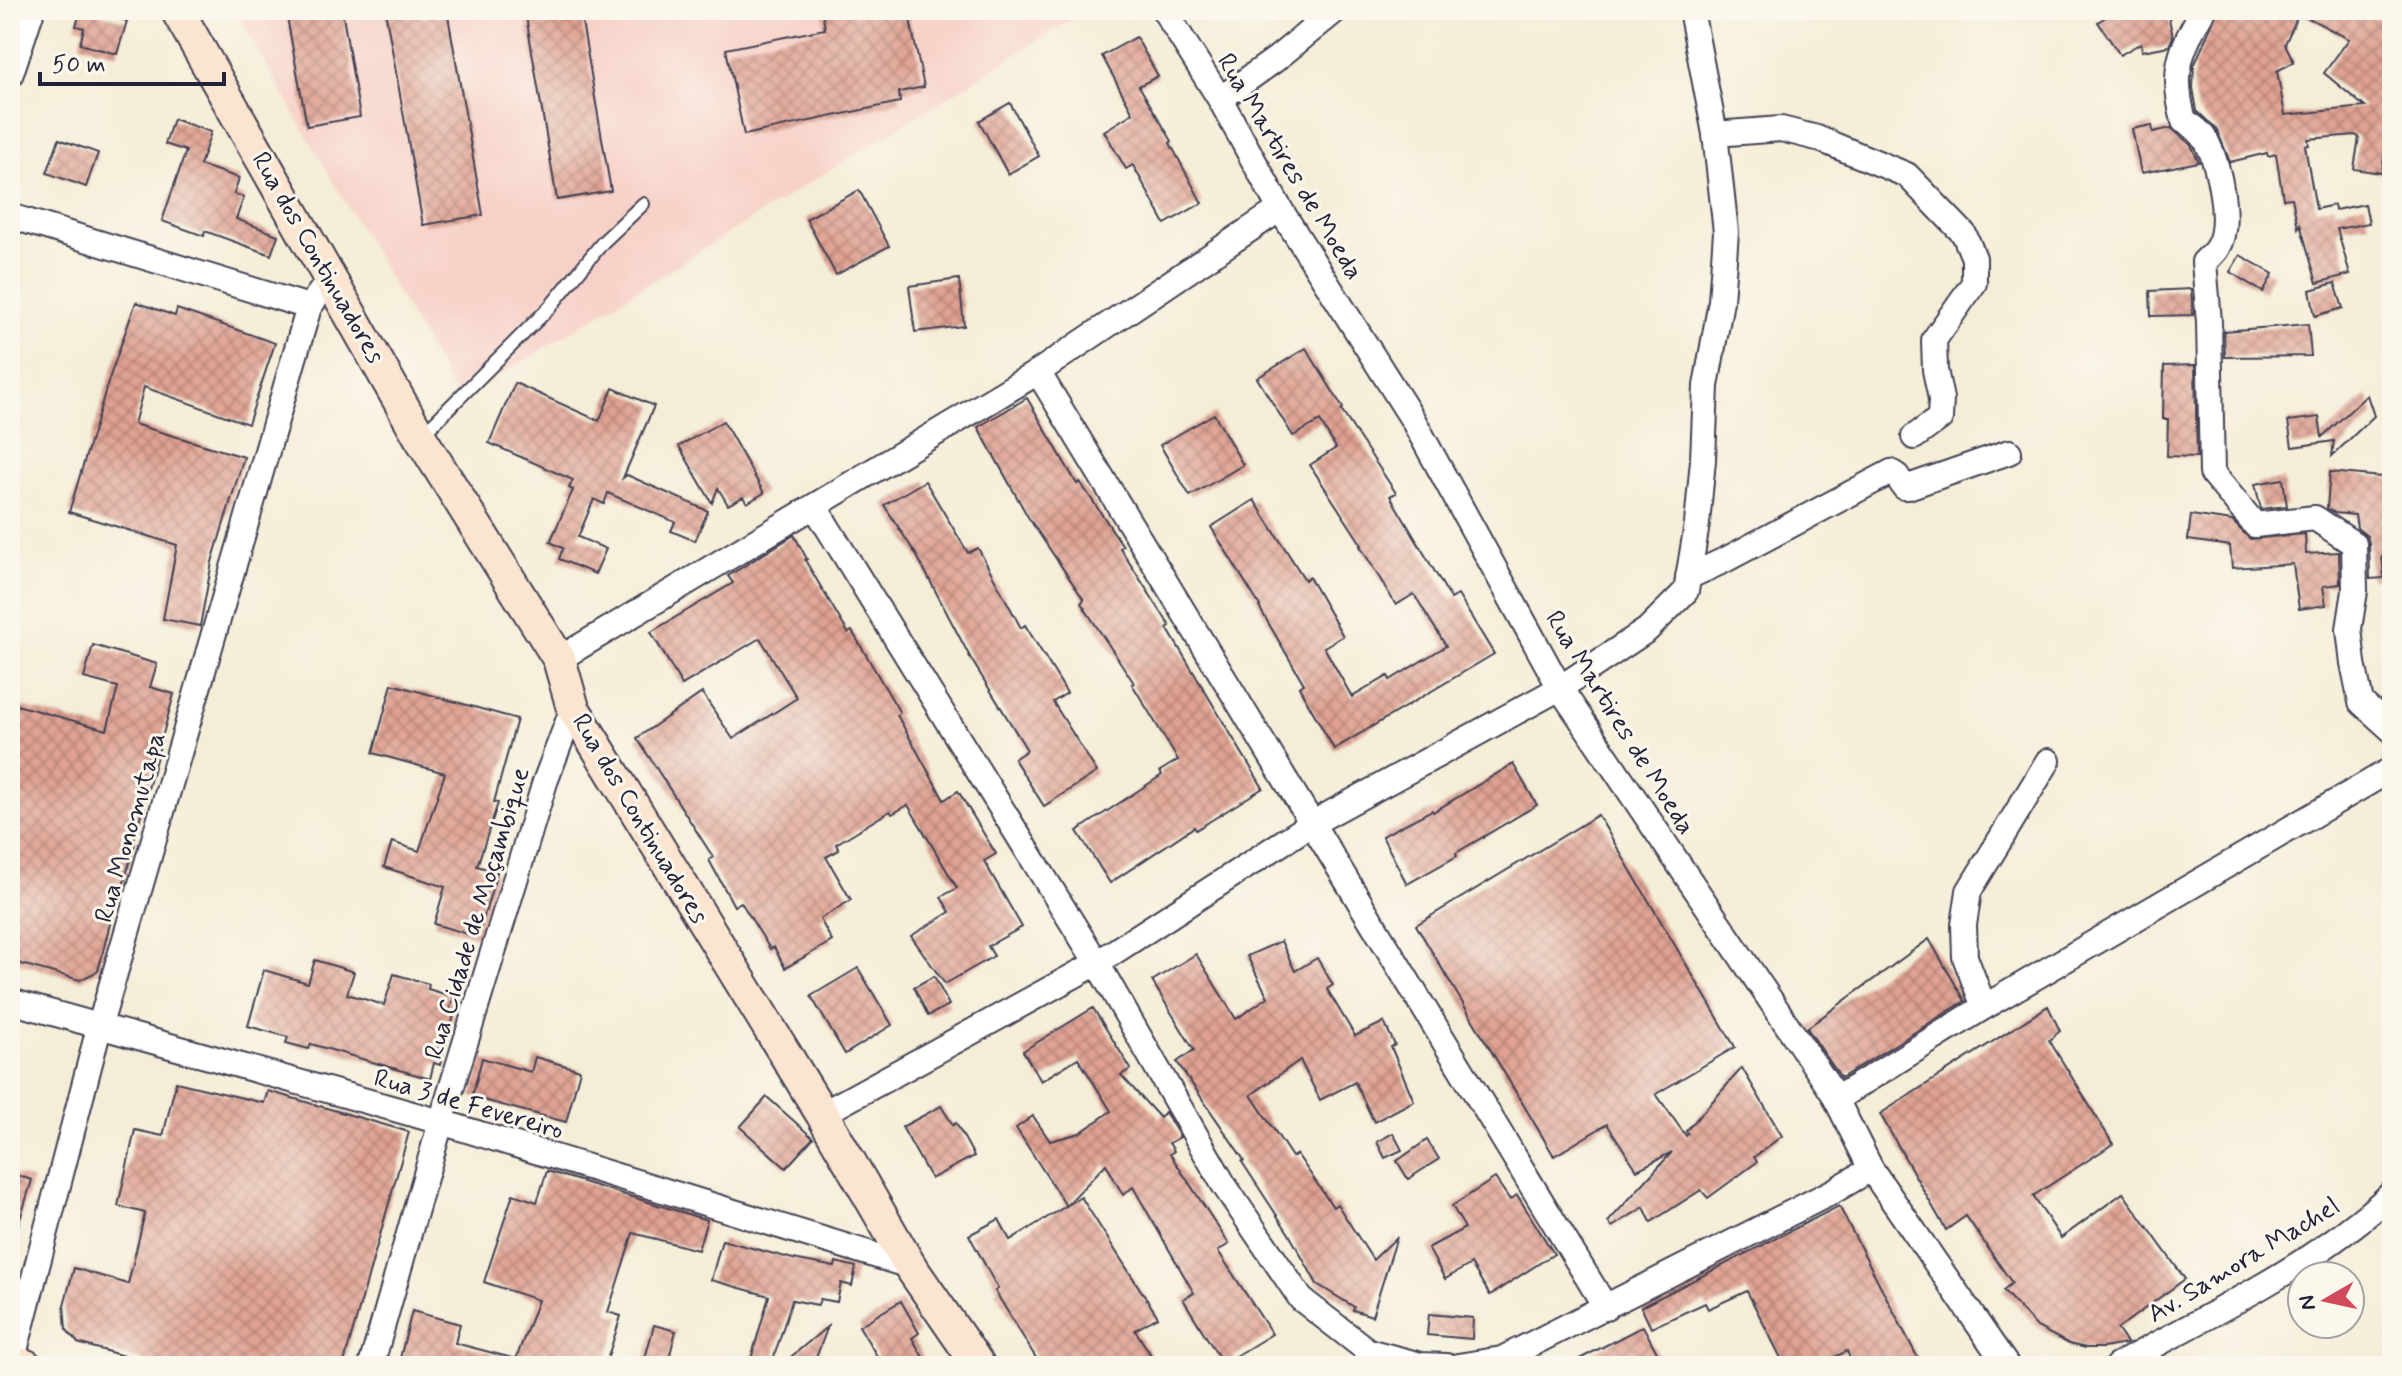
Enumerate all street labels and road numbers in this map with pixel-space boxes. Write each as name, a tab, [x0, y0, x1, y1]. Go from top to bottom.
street label: Rua Martires de Moeda	[1208, 47, 1370, 287]
street label: Rua dos Continuadores	[243, 146, 392, 370]
street label: Rua Martires de Moeda	[1536, 604, 1702, 842]
street label: Rua dos Continuadores	[563, 708, 715, 930]
street label: Rua Monomutapa	[87, 728, 174, 927]
street label: Rua Cidade de Moçambique	[417, 763, 539, 1064]
street label: Rua 3 de Fevereiro	[370, 1062, 567, 1148]
street label: Av. Samora Machel	[2142, 1190, 2346, 1332]

